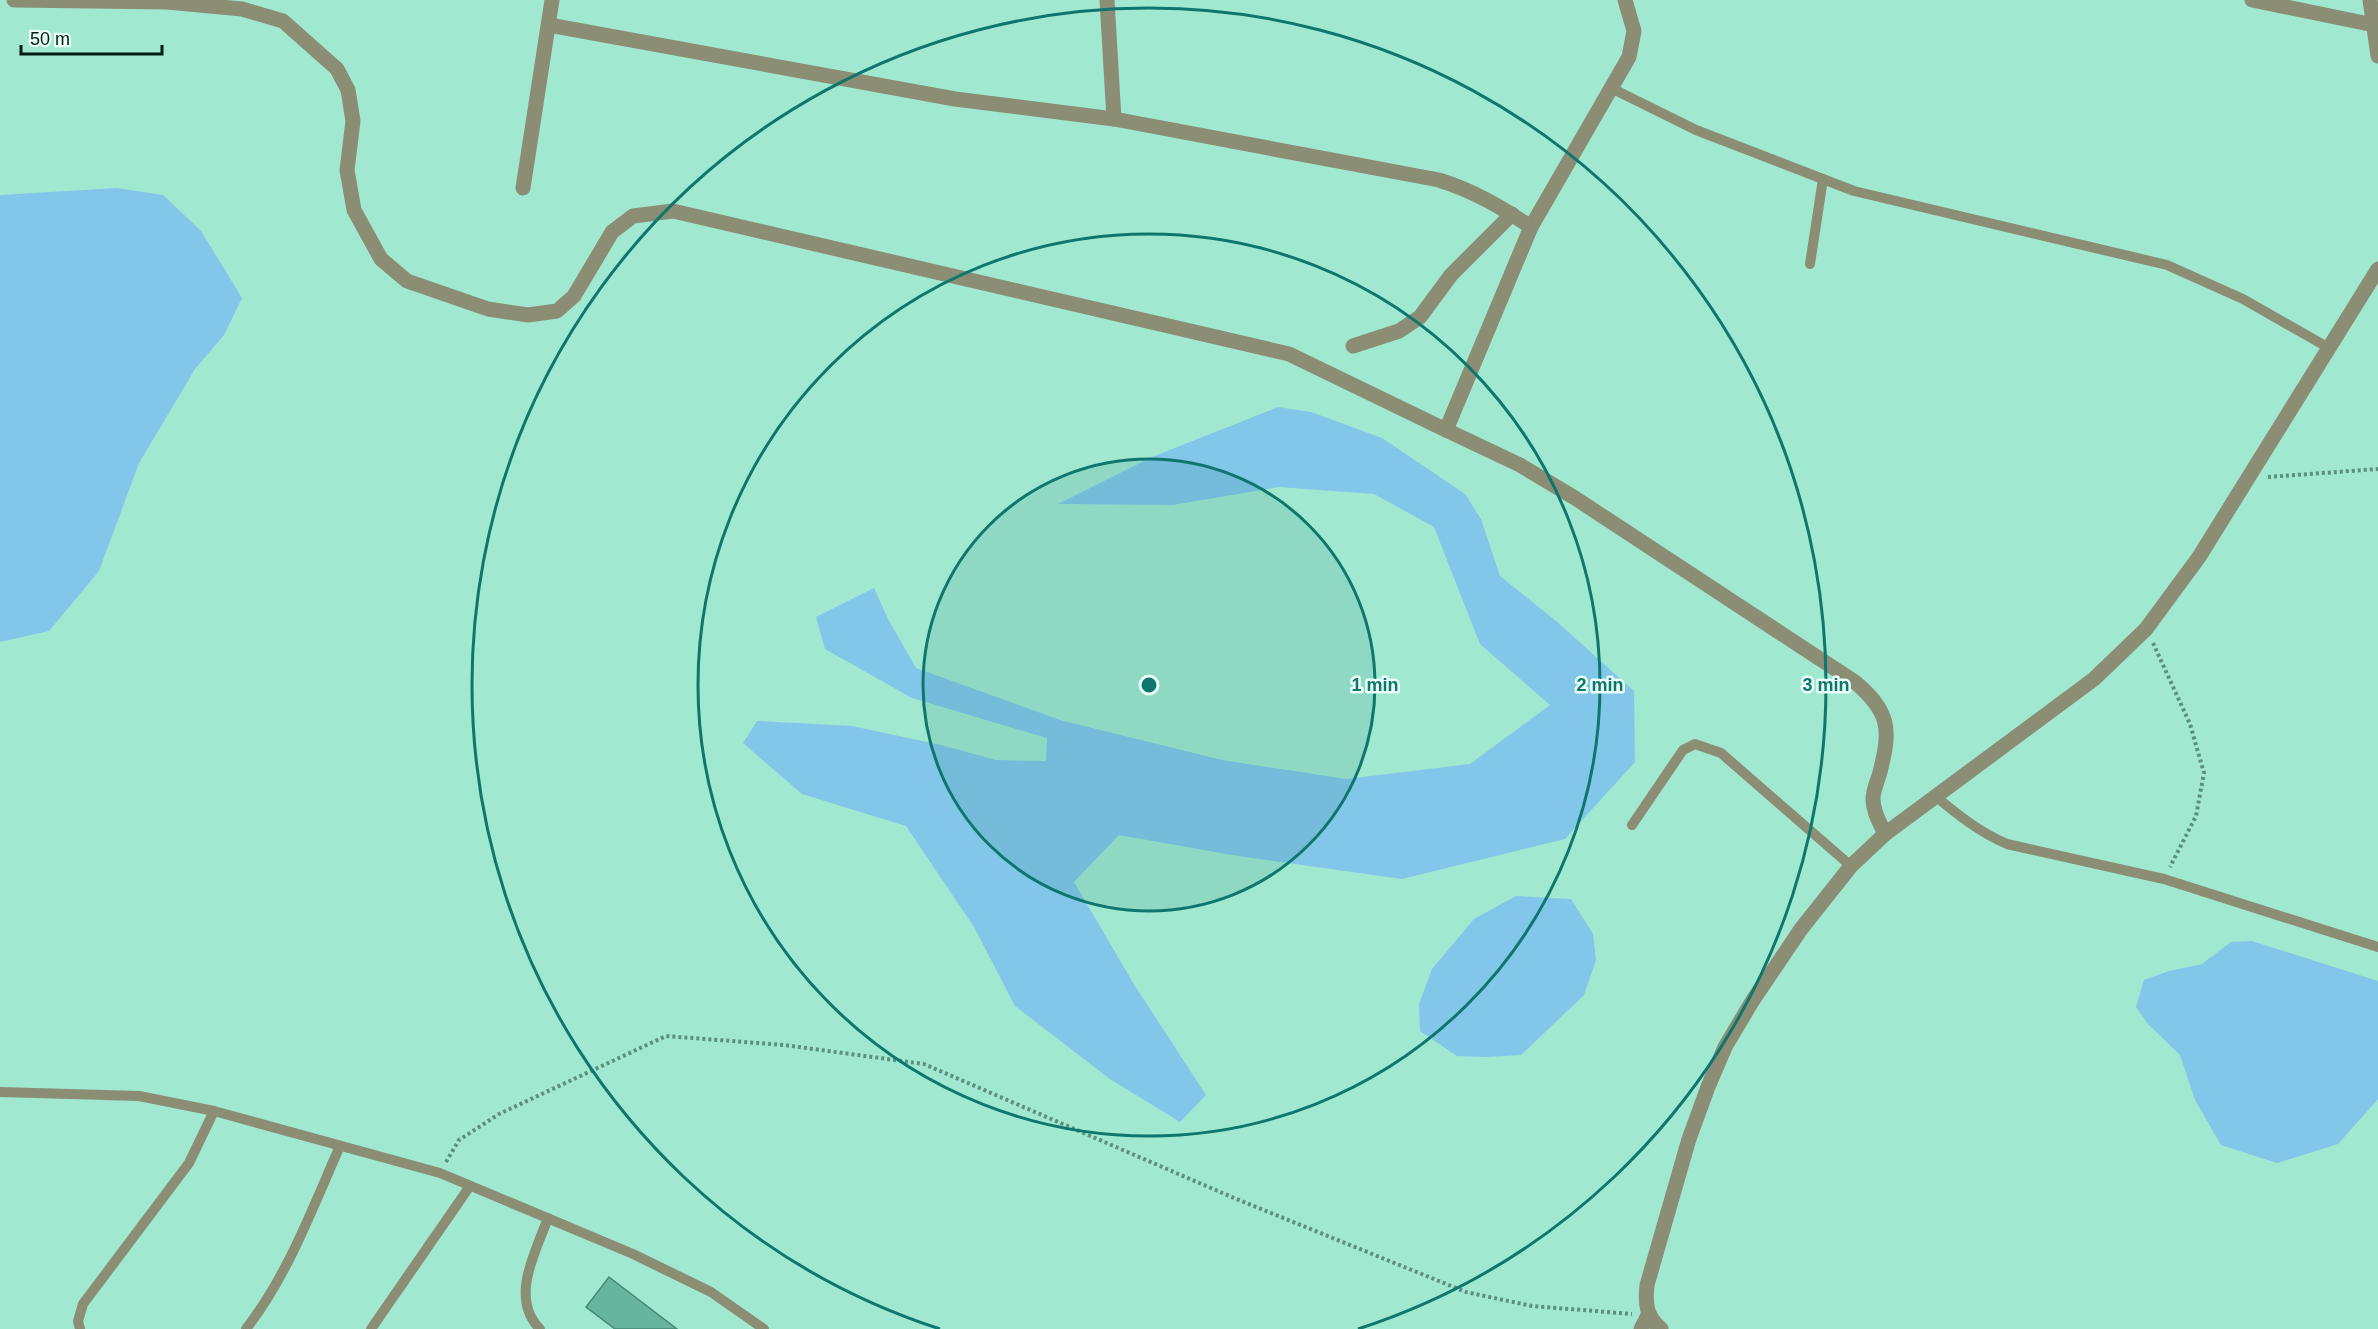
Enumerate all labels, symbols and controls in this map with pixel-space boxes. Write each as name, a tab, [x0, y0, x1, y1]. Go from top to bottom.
scale bar	[21, 18, 162, 56]
text: 50 m	[30, 29, 70, 49]
centre of rings	[1139, 675, 1159, 695]
text: 1 min	[1351, 675, 1399, 695]
text: 2 min	[1576, 675, 1624, 695]
text: 3 min	[1802, 675, 1850, 695]

